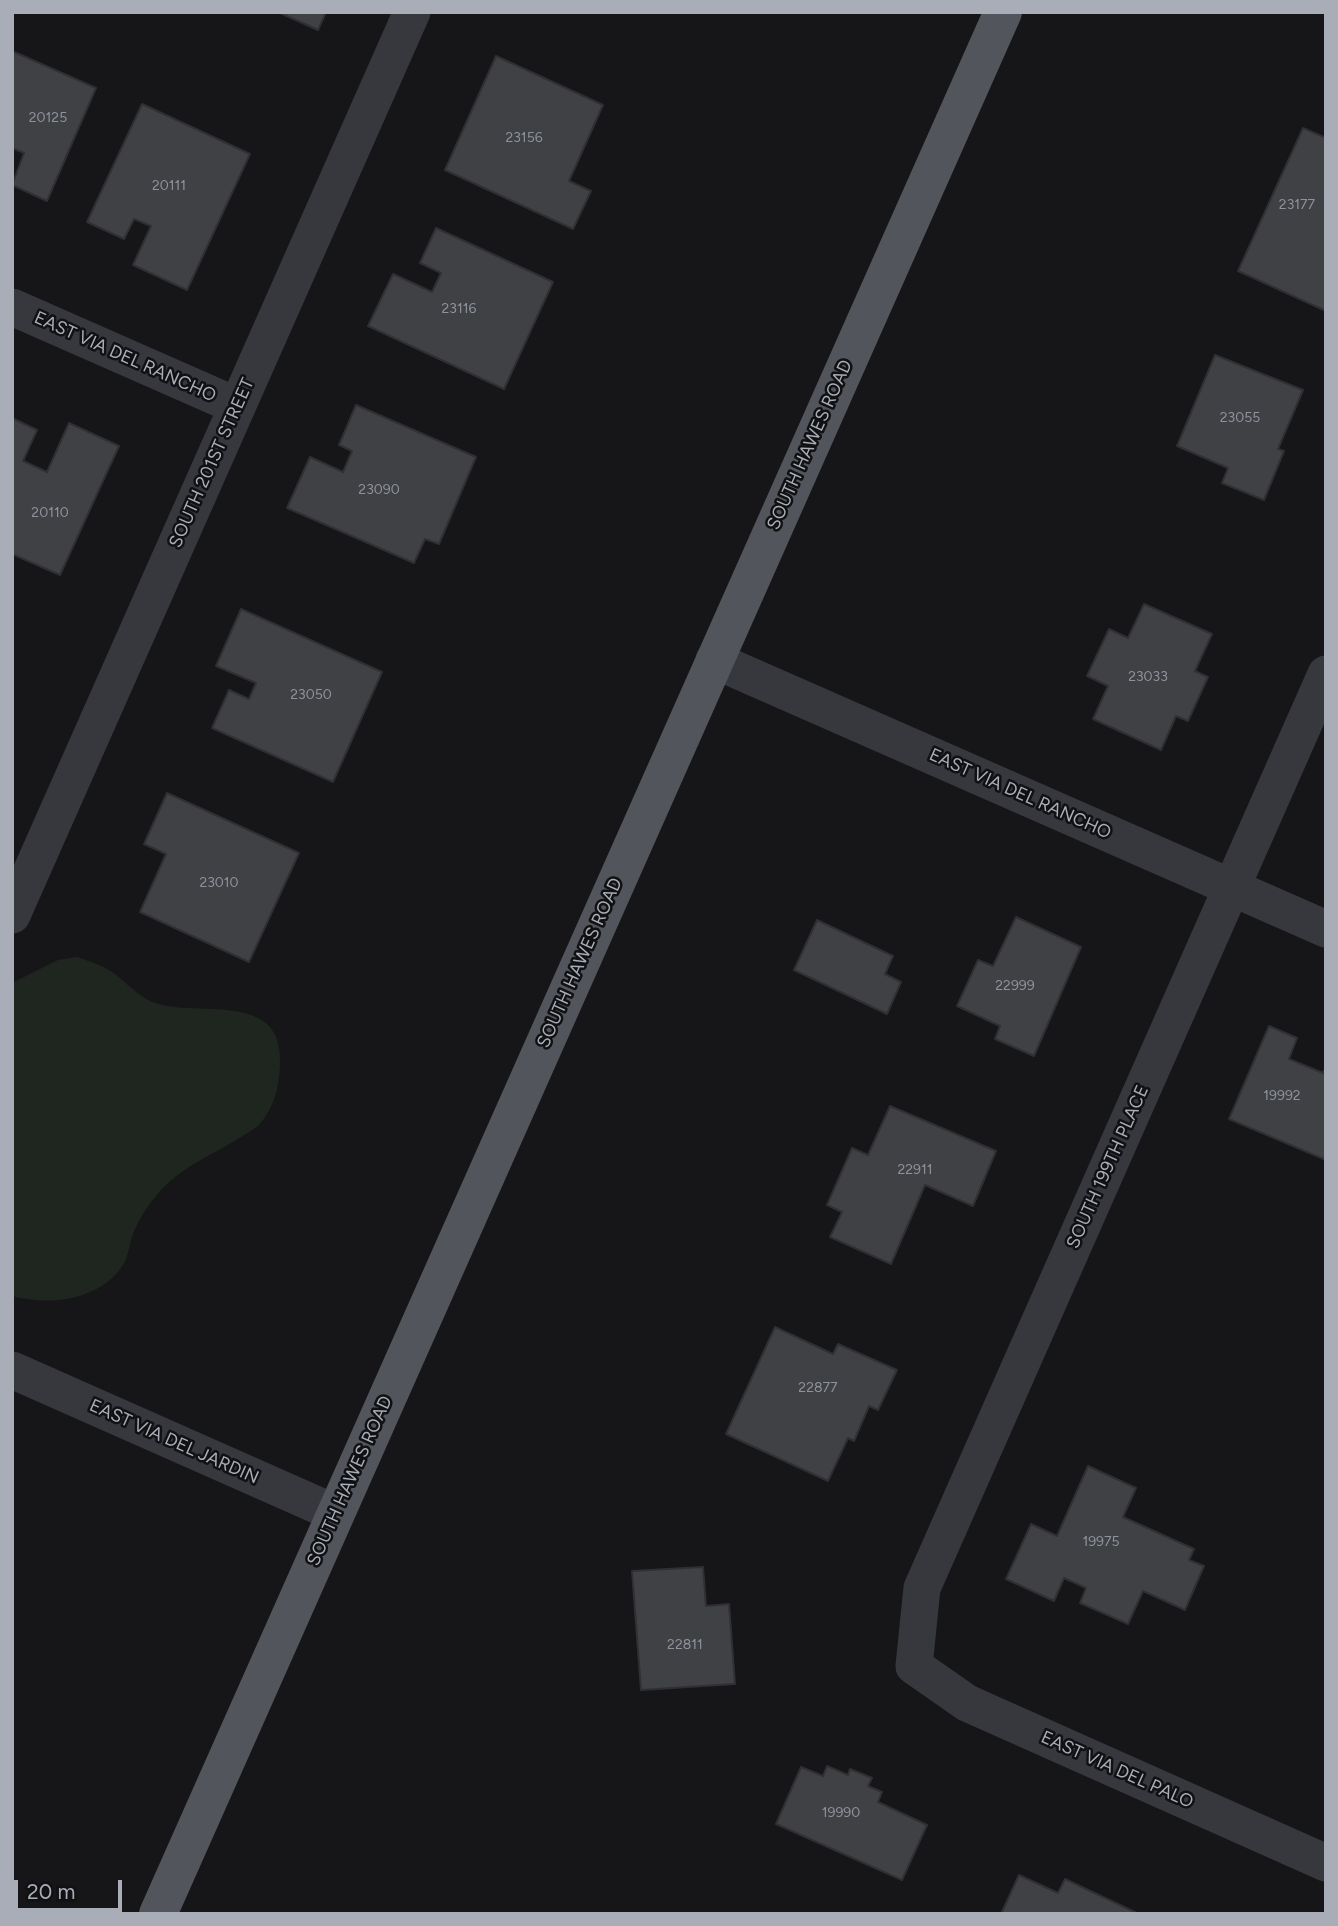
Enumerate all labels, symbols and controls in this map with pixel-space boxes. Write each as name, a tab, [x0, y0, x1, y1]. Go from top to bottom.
house number: 20125	[29, 110, 67, 126]
house number: 23156	[505, 130, 543, 146]
house number: 20111	[152, 178, 186, 194]
house number: 23177	[1279, 197, 1315, 213]
house number: 23116	[442, 301, 476, 317]
street label: EAST VIA DEL RANCHO	[31, 307, 219, 407]
street label: SOUTH HAWES ROAD	[763, 357, 857, 533]
street label: SOUTH 201ST STREET	[165, 375, 259, 551]
house number: 23055	[1220, 410, 1260, 426]
house number: 23090	[358, 482, 400, 498]
house number: 20110	[31, 505, 69, 521]
house number: 23033	[1128, 669, 1168, 685]
house number: 23050	[290, 687, 332, 703]
street label: EAST VIA DEL RANCHO	[926, 744, 1114, 844]
house number: 23010	[199, 875, 239, 891]
street label: SOUTH HAWES ROAD	[533, 875, 627, 1051]
house number: 22999	[995, 978, 1035, 994]
street label: SOUTH 199TH PLACE	[1062, 1082, 1154, 1252]
house number: 19992	[1263, 1088, 1301, 1104]
house number: 22911	[897, 1162, 933, 1178]
house number: 22877	[798, 1380, 838, 1396]
street label: SOUTH HAWES ROAD	[303, 1393, 397, 1569]
street label: EAST VIA DEL JARDIN	[86, 1395, 262, 1489]
house number: 19975	[1082, 1534, 1120, 1550]
house number: 22811	[667, 1637, 703, 1653]
street label: EAST VIA DEL PALO	[1037, 1727, 1197, 1813]
house number: 19990	[822, 1805, 860, 1821]
scale bar	[18, 1867, 126, 1911]
text: 20 m	[27, 1879, 75, 1904]

